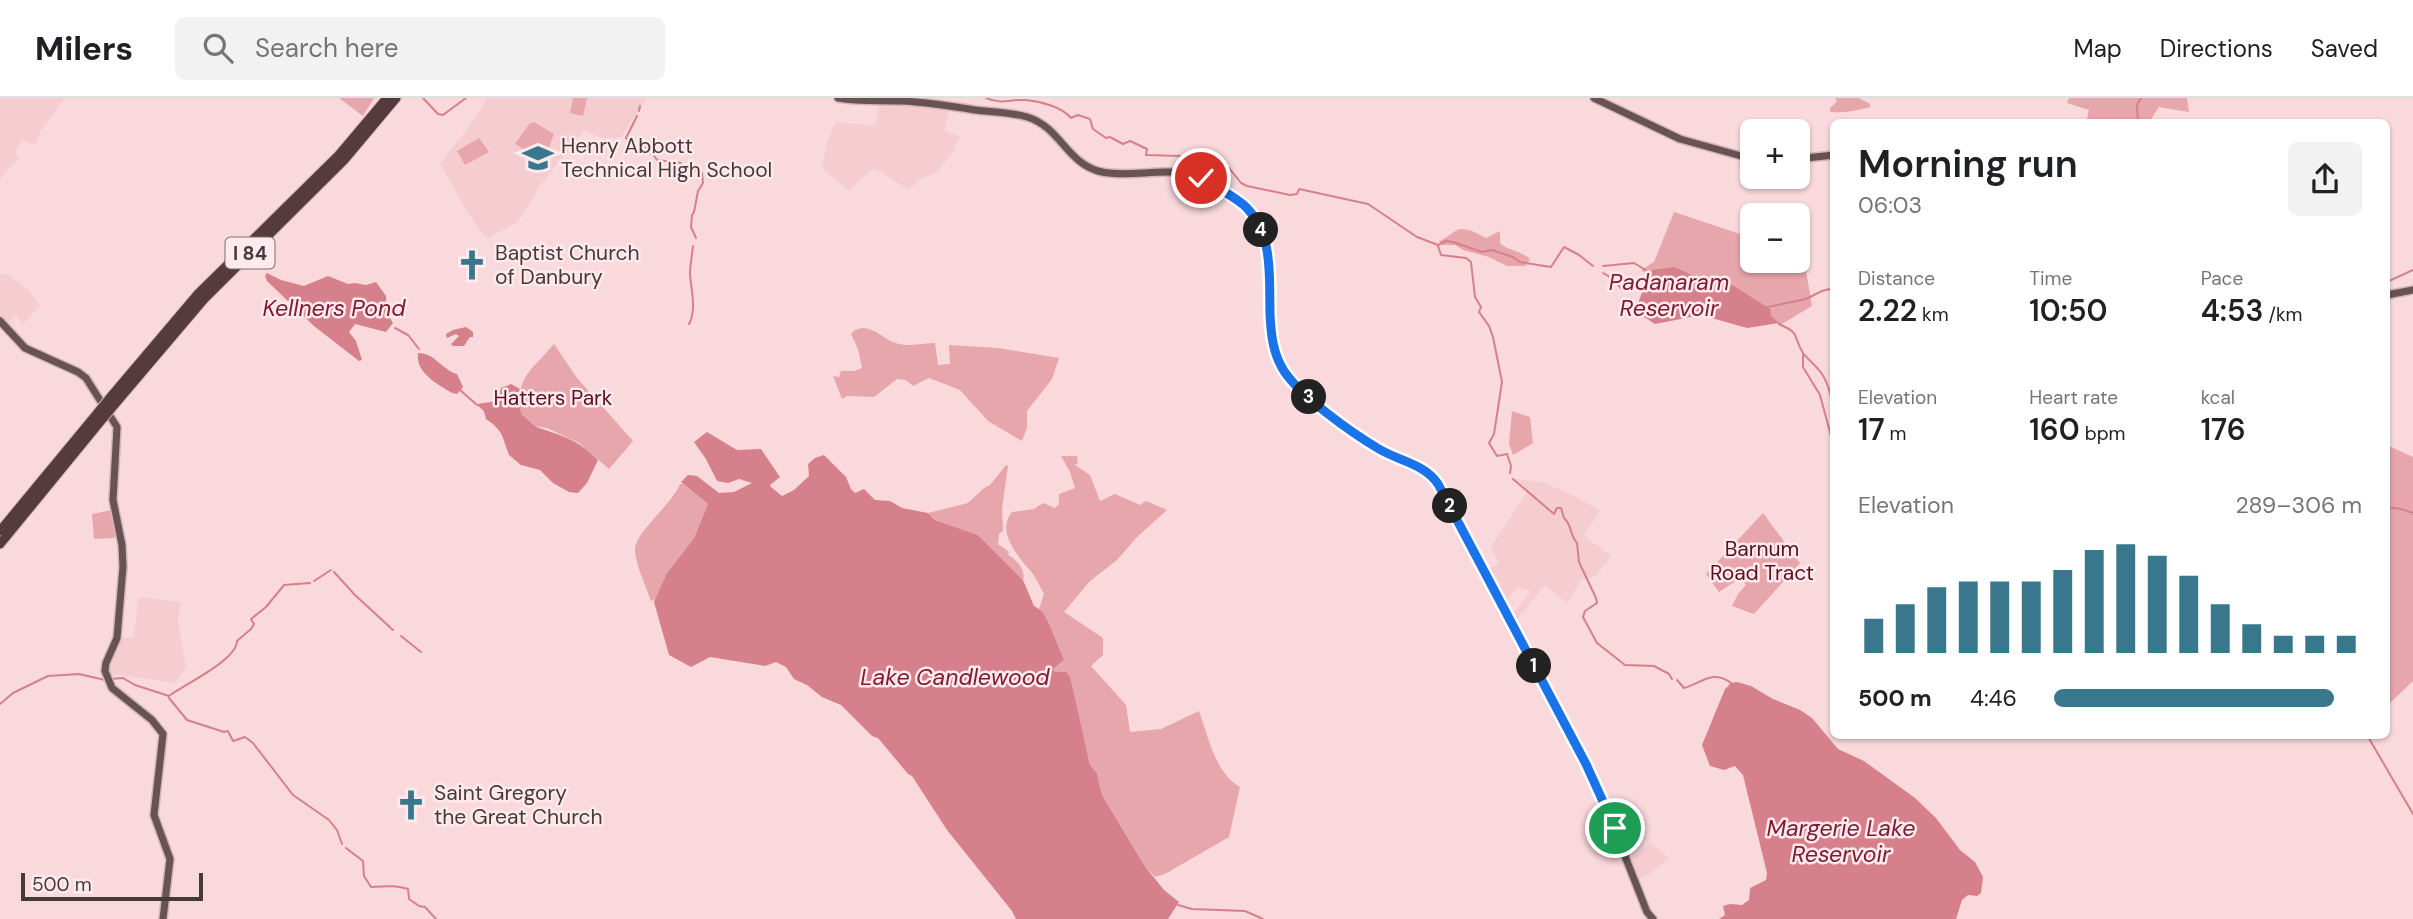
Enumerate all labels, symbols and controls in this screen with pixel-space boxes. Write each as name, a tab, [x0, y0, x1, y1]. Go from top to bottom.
search box	[175, 17, 665, 80]
text: Milers	[35, 27, 133, 70]
icon: search	[199, 29, 237, 67]
text: Search here	[255, 31, 398, 65]
text: Map	[2074, 33, 2122, 64]
text: Directions	[2160, 33, 2273, 64]
text: Saved	[2311, 33, 2378, 64]
map controls	[1740, 119, 1810, 273]
button: +	[1740, 119, 1810, 189]
place label: Henry Abbott Technical High School	[561, 132, 772, 184]
text: Morning run	[1858, 139, 2078, 189]
school or university icon: Henry Abbott Technical High School	[521, 141, 555, 175]
button: share	[2288, 142, 2362, 216]
pin	[1171, 148, 1231, 208]
icon: check	[1182, 159, 1220, 197]
text: 06:03	[1858, 190, 1922, 220]
button: −	[1740, 203, 1810, 273]
pin: 4	[1244, 212, 1278, 248]
text: 4	[1254, 217, 1267, 242]
road number: I 84	[226, 238, 274, 268]
place label: Baptist Church of Danbury	[495, 239, 640, 291]
church icon: Baptist Church of Danbury	[455, 248, 489, 282]
text: Distance	[1858, 266, 1935, 291]
text: Time	[2029, 266, 2072, 291]
text: Pace	[2201, 266, 2243, 291]
water label: Padanaram Reservoir	[1609, 267, 1729, 323]
text: 2.22	[1858, 291, 1917, 330]
text: 10:50	[2029, 291, 2107, 330]
text: 4:53	[2201, 291, 2263, 330]
water label: Kellners Pond	[262, 293, 406, 323]
text: km	[1917, 302, 1949, 327]
text: /km	[2263, 302, 2303, 327]
pin: 3	[1292, 380, 1326, 414]
park label: Hatters Park	[494, 384, 613, 412]
text: 3	[1303, 384, 1314, 409]
text: Elevation	[1858, 385, 1937, 410]
text: Heart rate	[2029, 385, 2118, 410]
text: kcal	[2201, 385, 2235, 410]
text: 17	[1858, 410, 1885, 449]
text: 160	[2029, 410, 2080, 449]
text: 176	[2201, 410, 2246, 449]
text: m	[1885, 421, 1907, 446]
text: bpm	[2080, 421, 2125, 446]
pin: 2	[1432, 488, 1468, 524]
text: Elevation	[1858, 490, 1954, 520]
text: 289–306 m	[2236, 490, 2362, 520]
text: 2	[1444, 493, 1455, 518]
park label: Barnum Road Tract	[1710, 535, 1814, 587]
pin: 1	[1516, 648, 1552, 684]
text: 1	[1530, 653, 1537, 678]
water label: Lake Candlewood	[860, 662, 1050, 692]
text: 500 m	[1858, 683, 1932, 713]
text: 4:46	[1970, 683, 2017, 713]
place label: Saint Gregory the Great Church	[434, 779, 603, 831]
church icon: Saint Gregory the Great Church	[394, 788, 428, 822]
pin	[1585, 798, 1645, 858]
icon: arrive	[1596, 809, 1634, 847]
water label: Margerie Lake Reservoir	[1767, 813, 1915, 869]
scale bar	[21, 870, 203, 902]
text: 500 m	[32, 872, 92, 897]

